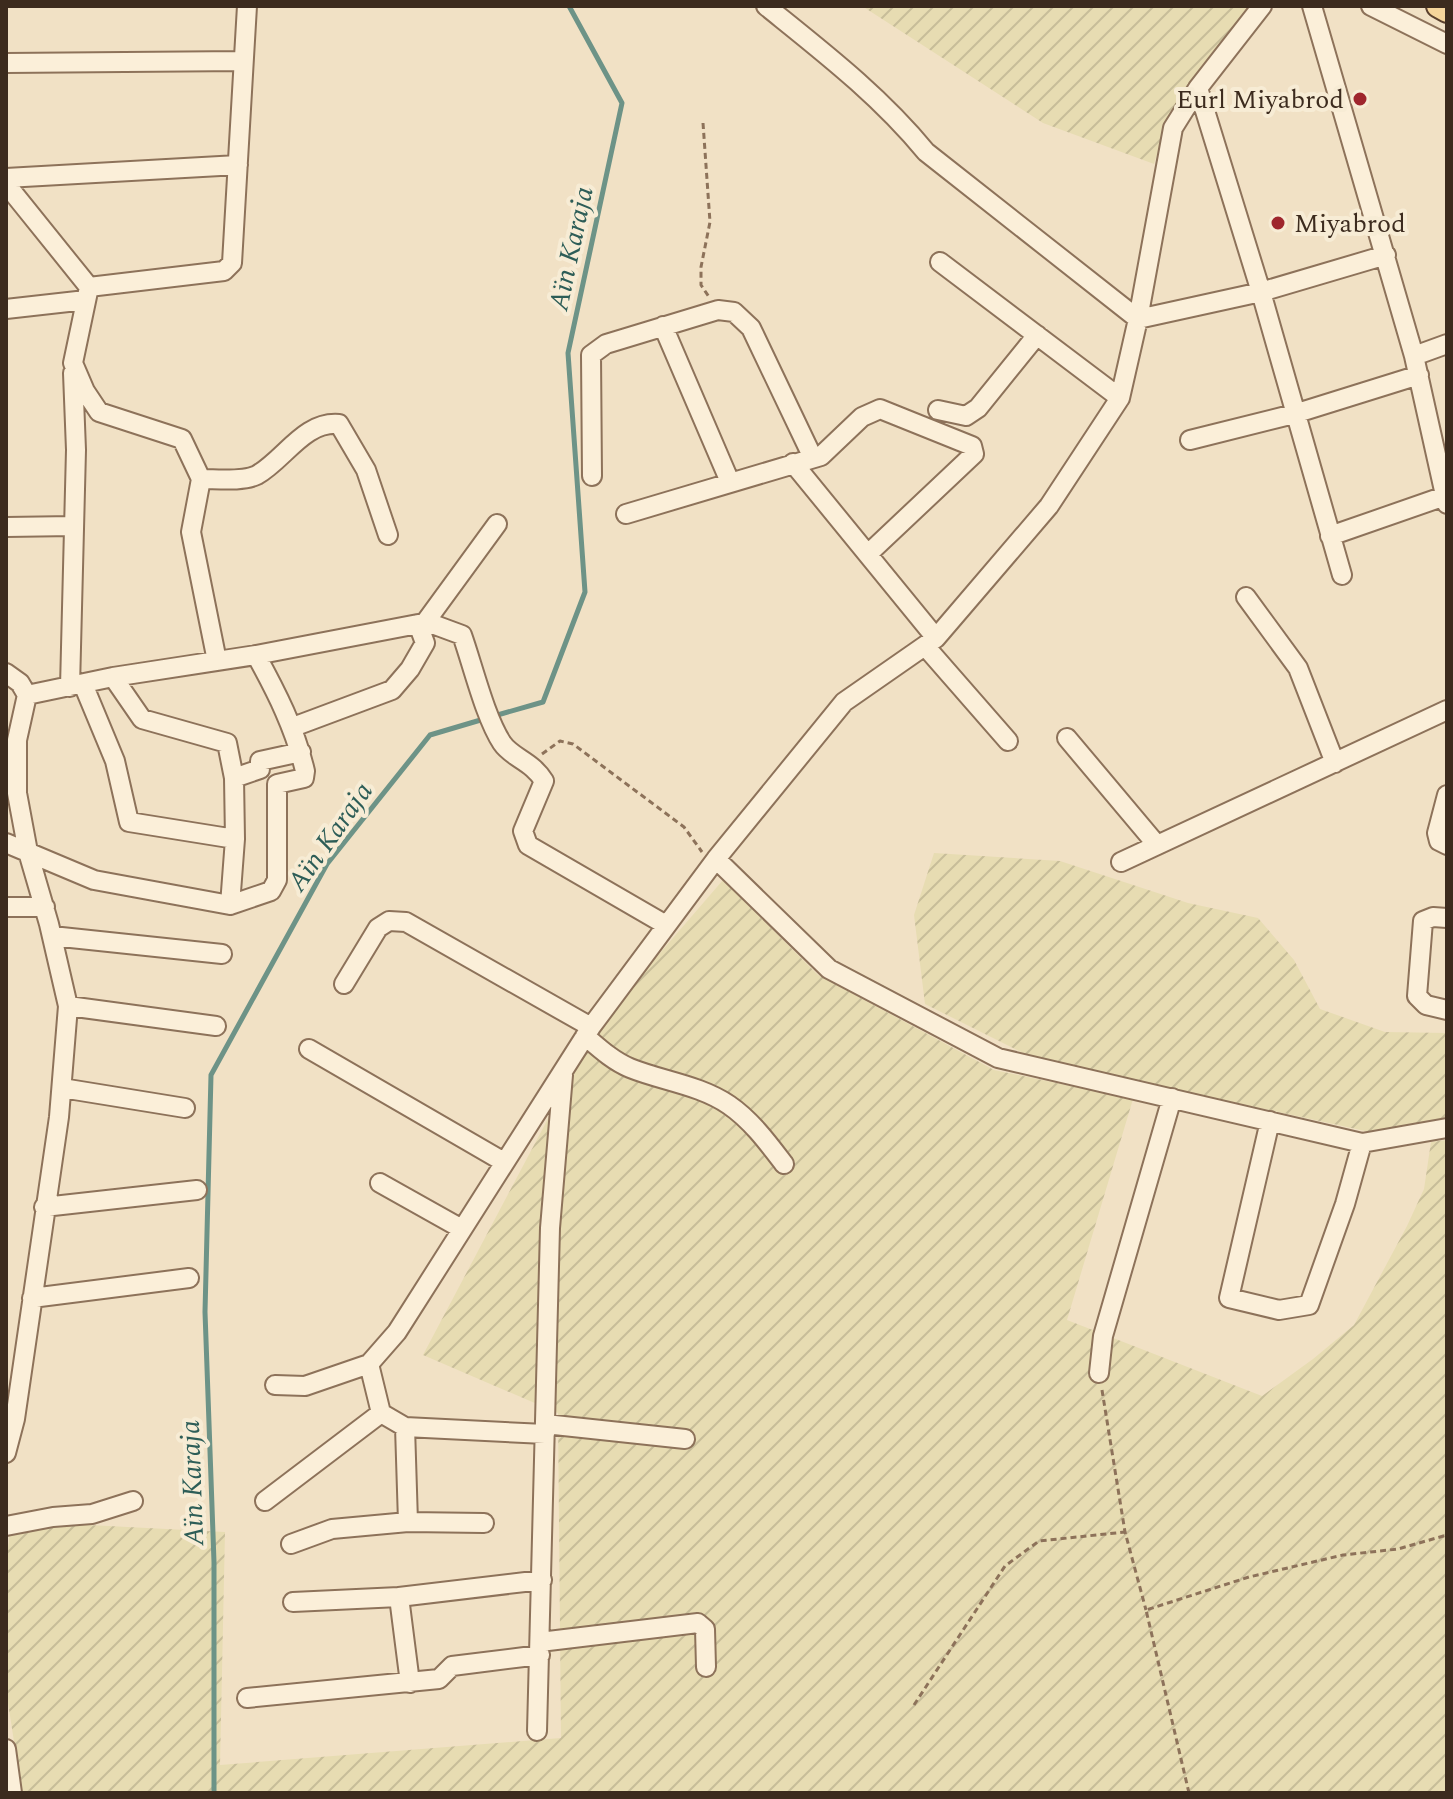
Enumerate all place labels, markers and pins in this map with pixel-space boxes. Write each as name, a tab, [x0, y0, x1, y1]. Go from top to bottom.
place label: Eurl Miyabrod	[1176, 80, 1344, 120]
marker: Eurl Miyabrod	[1351, 90, 1369, 108]
place label: Miyabrod	[1294, 204, 1406, 244]
marker: Miyabrod	[1269, 214, 1287, 232]

